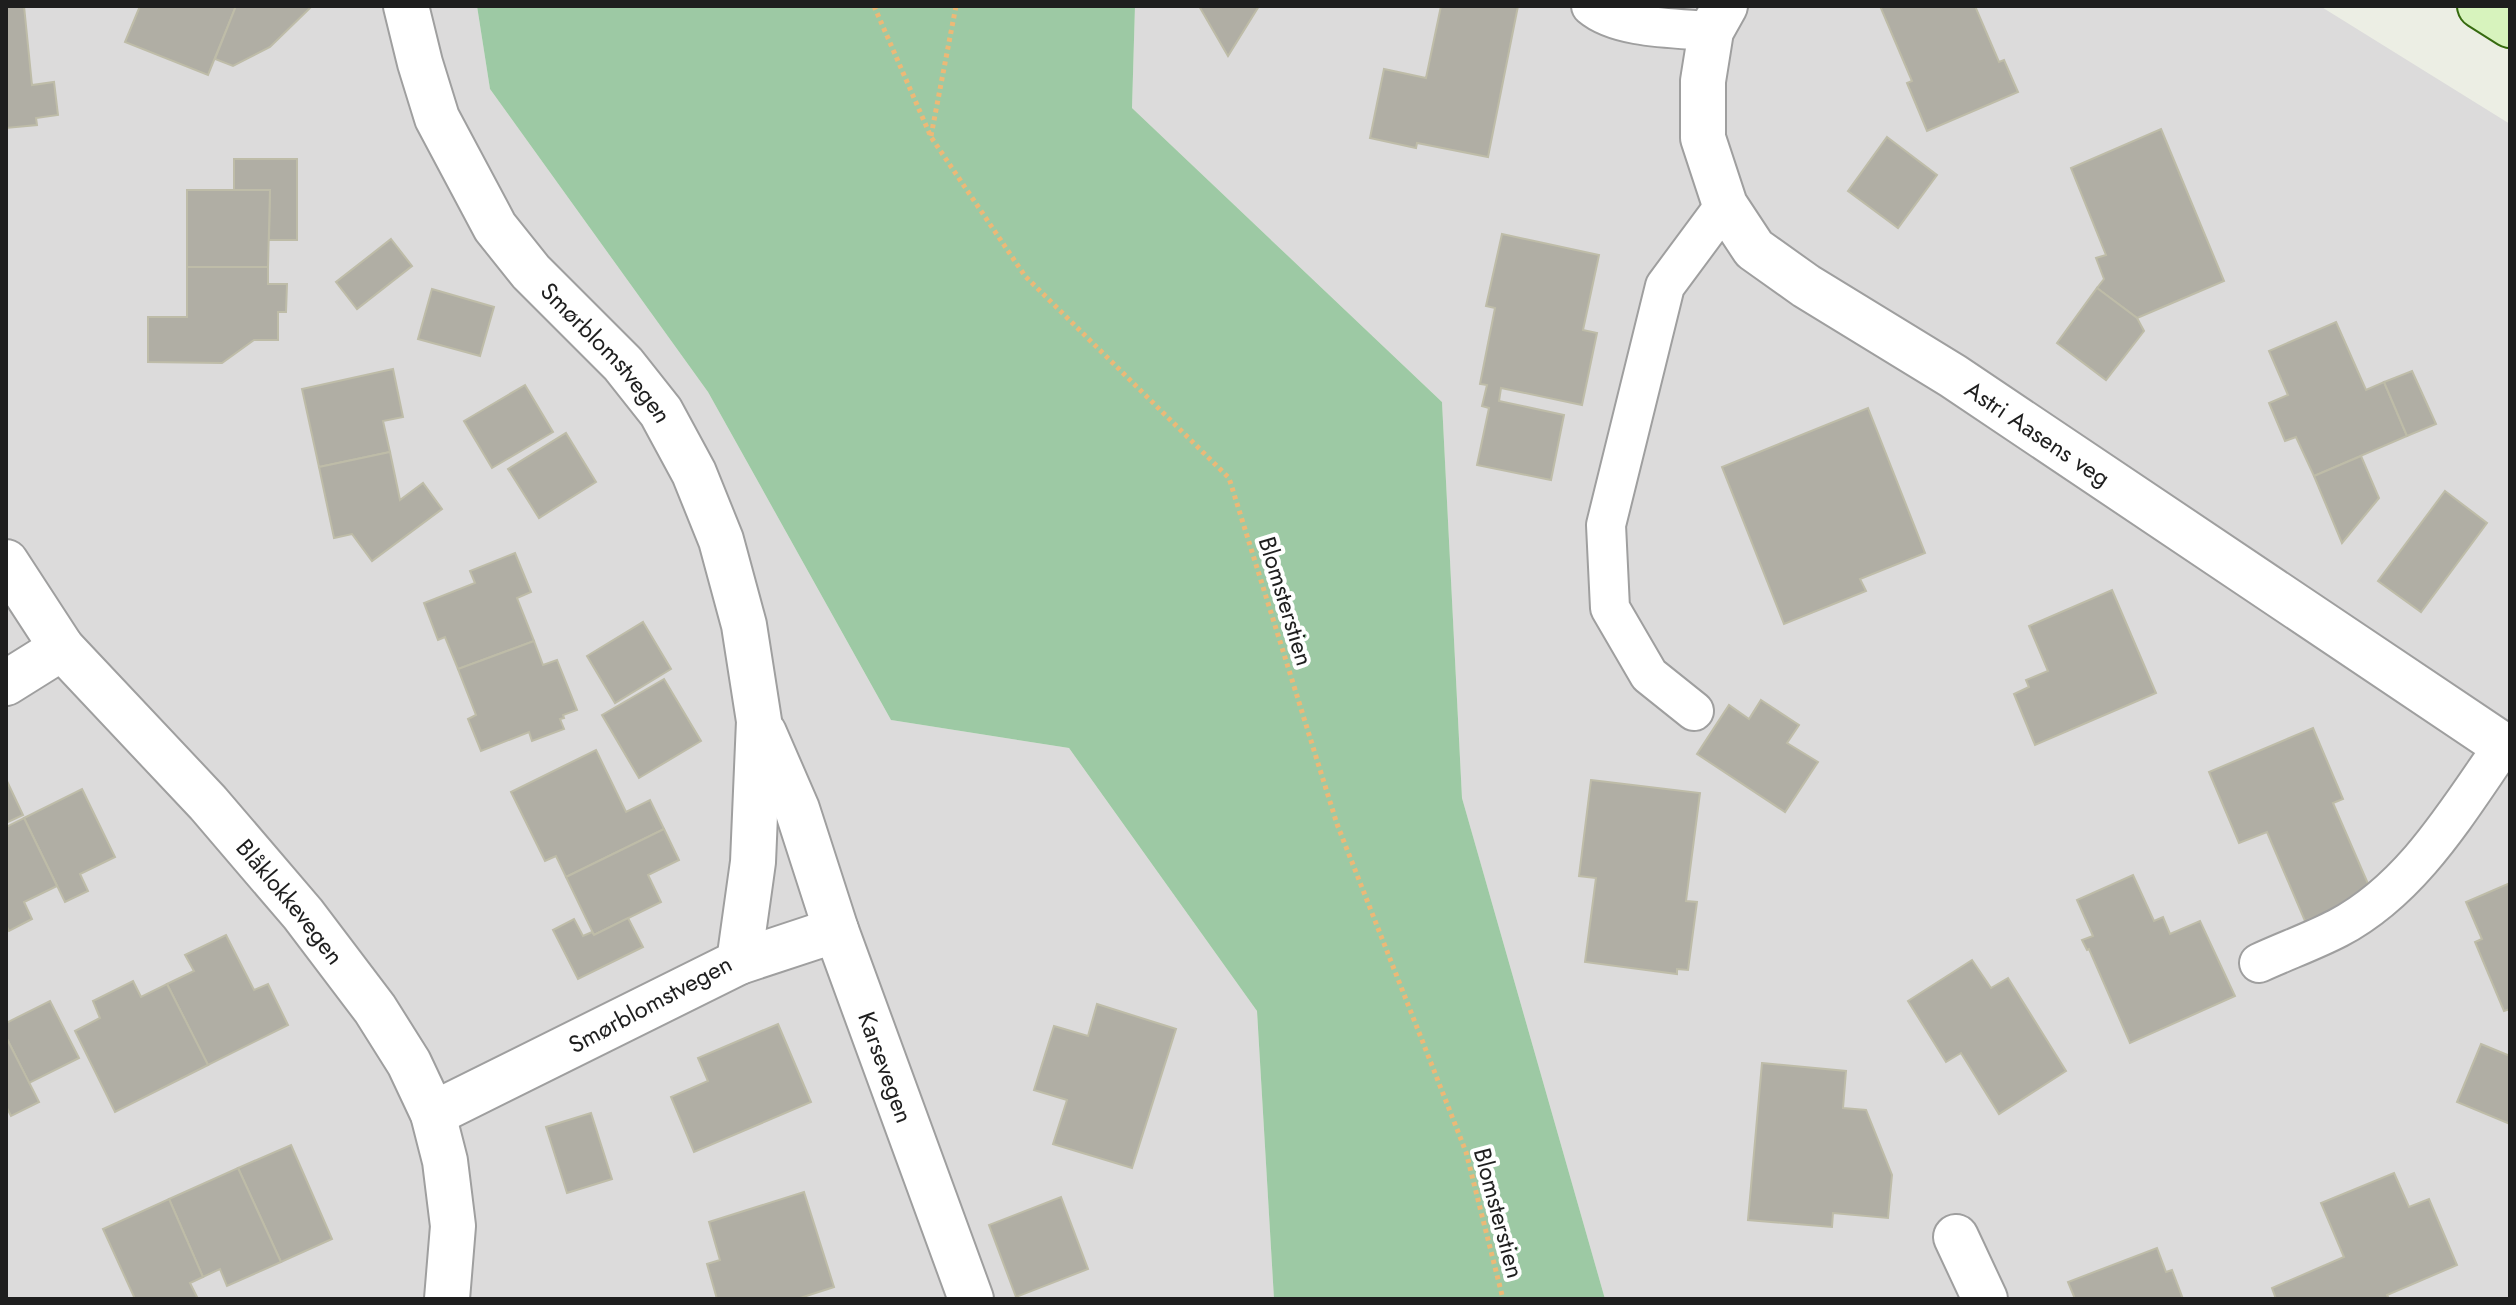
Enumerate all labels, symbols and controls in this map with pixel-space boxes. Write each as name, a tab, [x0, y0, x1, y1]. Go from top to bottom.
street label: Smørblomstvegen	[533, 274, 681, 429]
street label: Astri Aasens veg	[1958, 372, 2118, 494]
street label: Blomsterstien	[1250, 532, 1322, 670]
street label: Blåklokkevegen	[228, 831, 353, 972]
street label: Smørblomstvegen	[562, 946, 738, 1062]
street label: Karsevegen	[850, 1006, 923, 1128]
street label: Blomsterstien	[1465, 1144, 1533, 1282]

